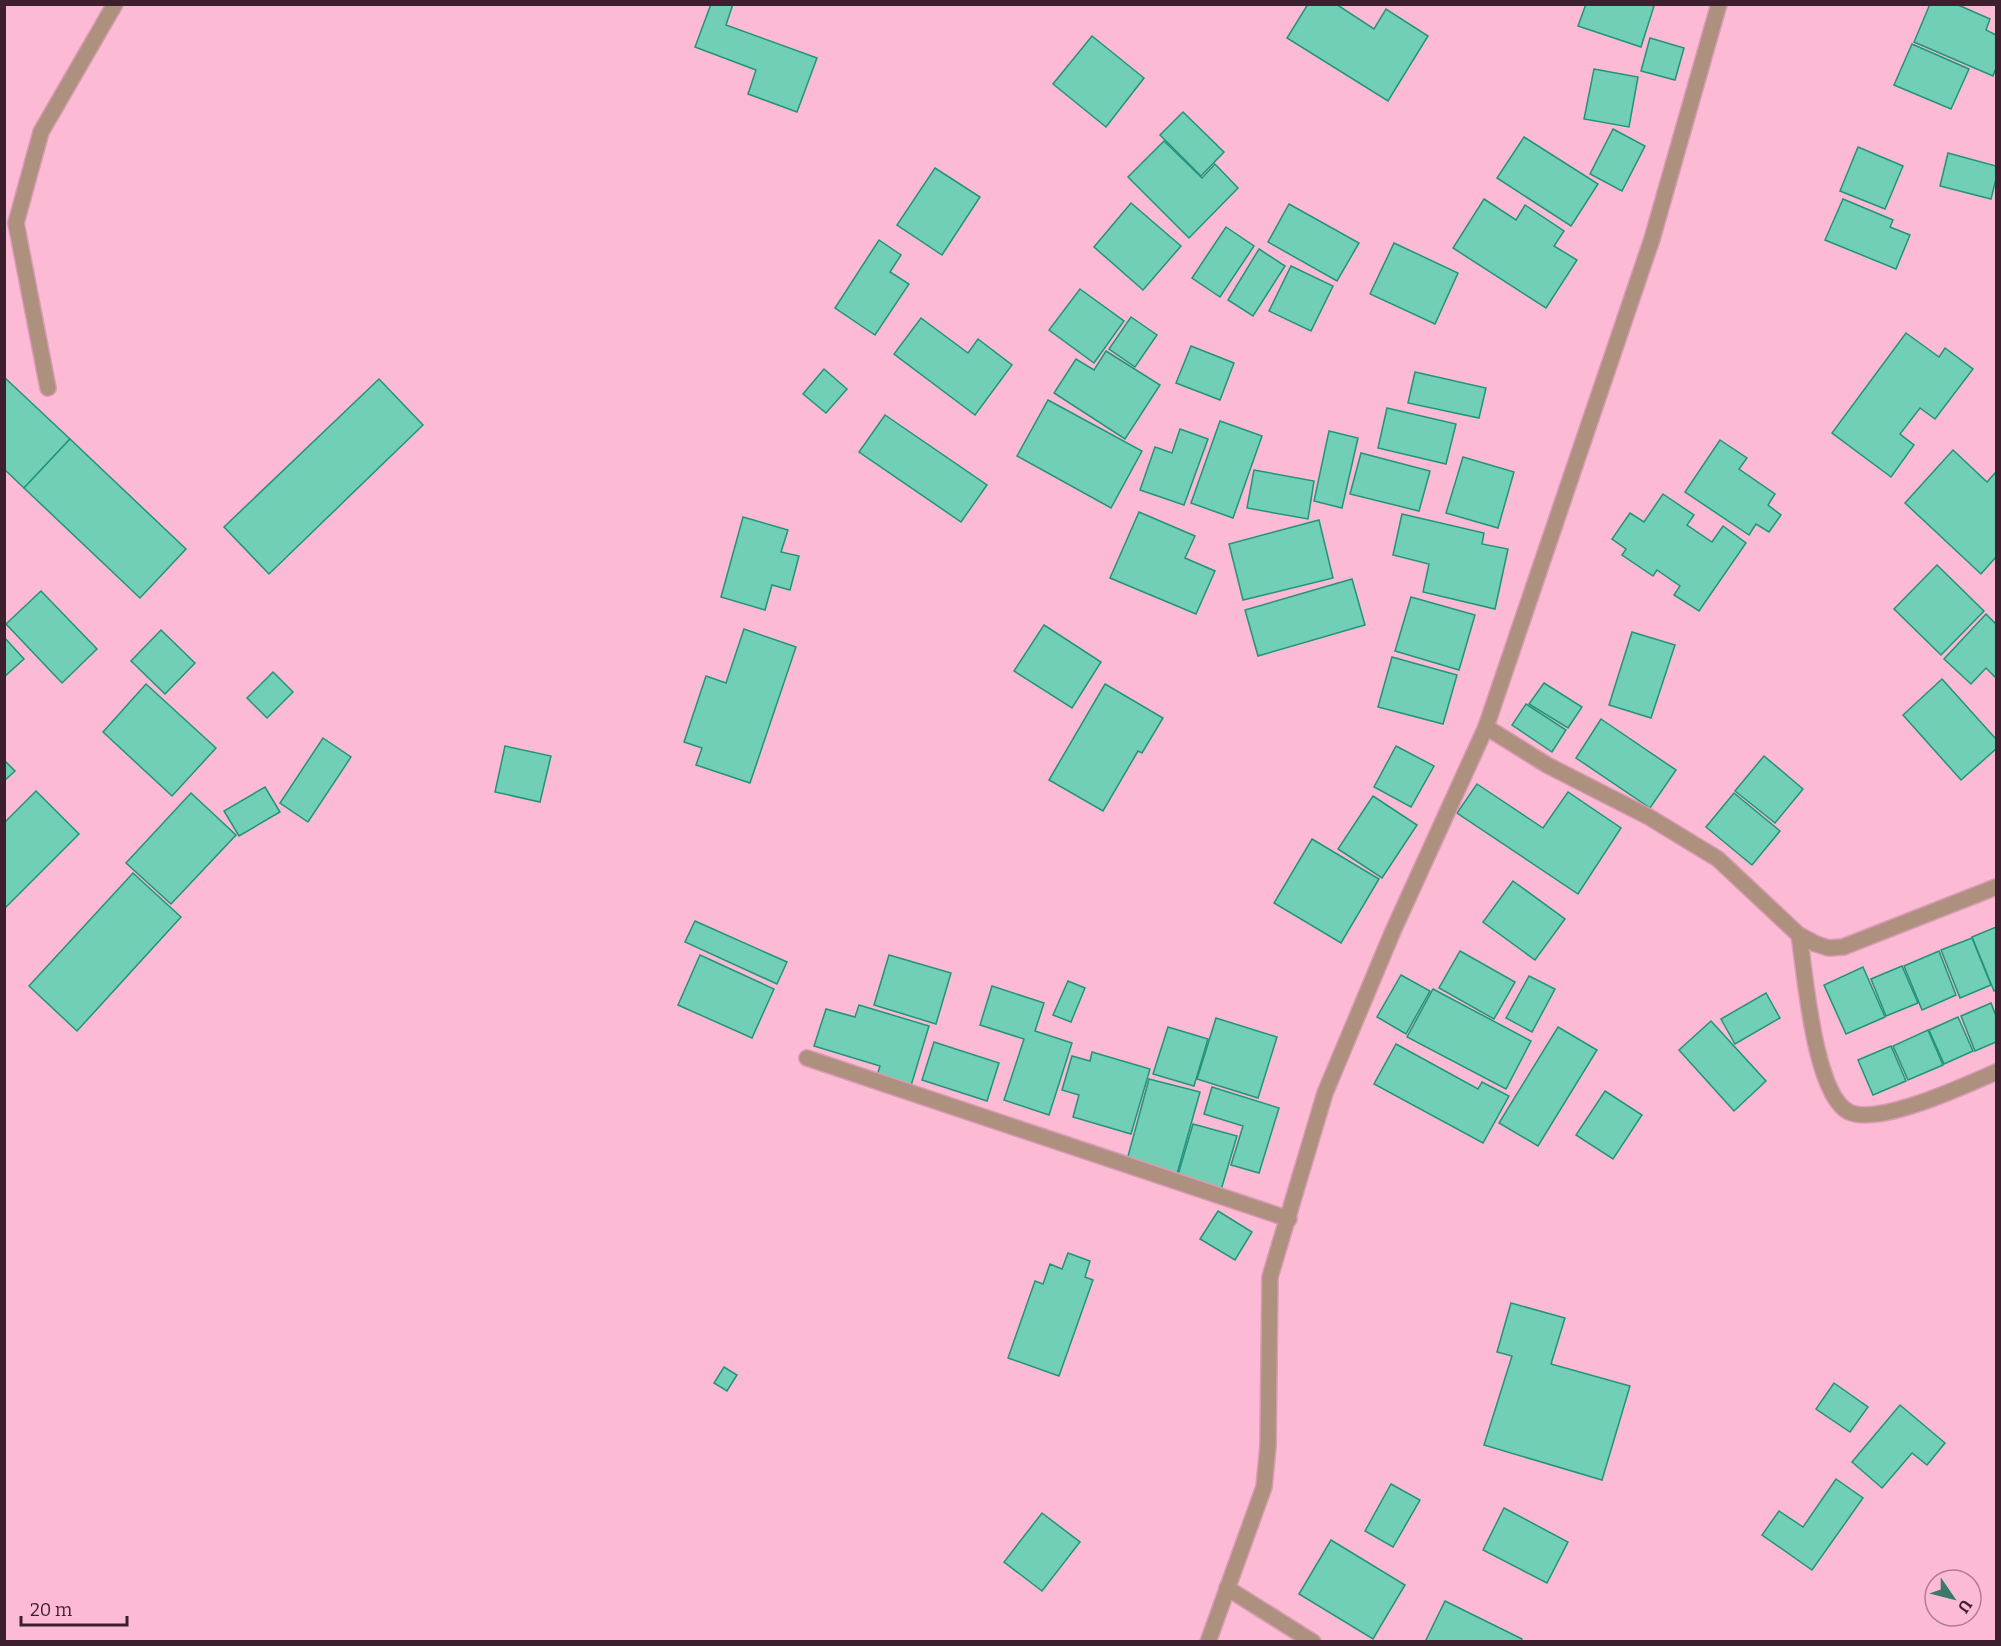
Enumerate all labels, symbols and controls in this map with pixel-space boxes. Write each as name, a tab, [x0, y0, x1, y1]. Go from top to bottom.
north arrow	[1923, 1568, 1983, 1628]
scale bar	[21, 1589, 128, 1627]
text: U	[1954, 1596, 1976, 1617]
text: 20 m	[30, 1599, 72, 1621]

